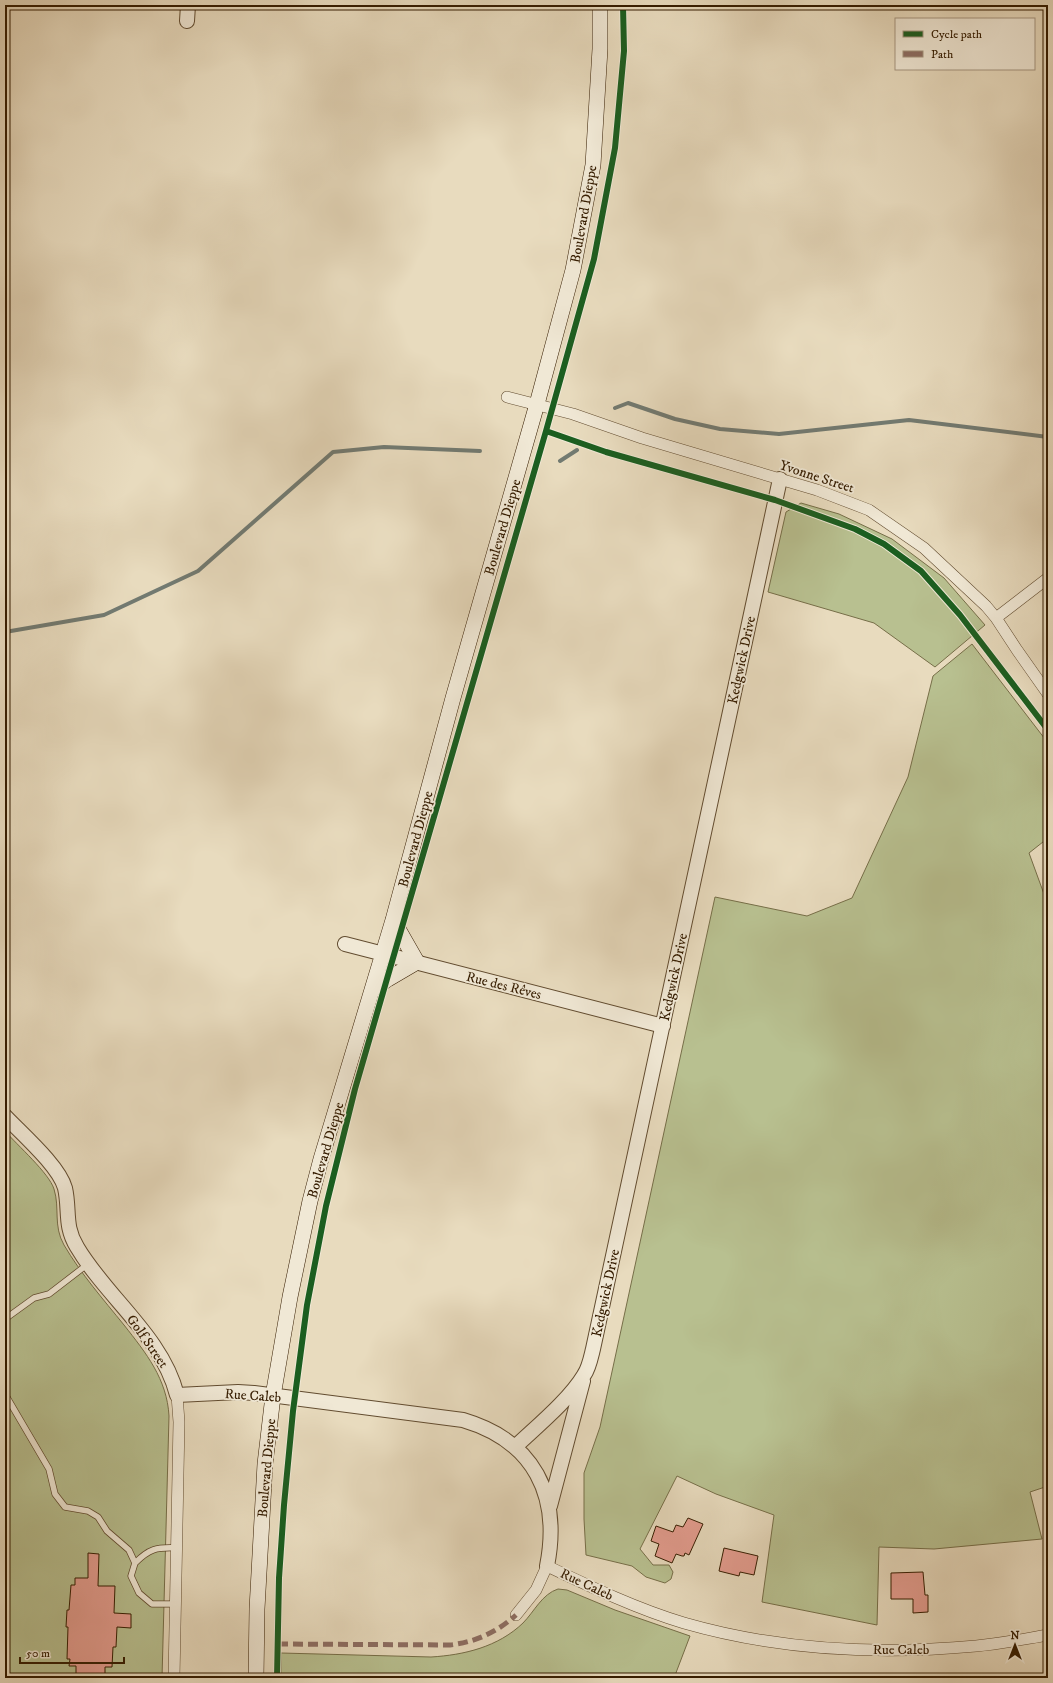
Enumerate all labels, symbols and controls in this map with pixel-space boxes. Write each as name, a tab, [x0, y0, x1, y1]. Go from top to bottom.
legend	[895, 18, 1035, 70]
text: Cycle path	[931, 27, 983, 42]
text: Path	[931, 47, 954, 62]
street label: Boulevard Dieppe	[566, 164, 602, 265]
street label: Yvonne Street	[777, 456, 857, 498]
street label: Boulevard Dieppe	[481, 477, 525, 578]
street label: Kedgwick Drive	[724, 614, 760, 706]
street label: Boulevard Dieppe	[394, 789, 438, 890]
street label: Kedgwick Drive	[656, 931, 692, 1023]
street label: Rue des Rêves	[464, 968, 544, 1004]
street label: Boulevard Dieppe	[304, 1100, 348, 1201]
street label: Kedgwick Drive	[588, 1247, 624, 1339]
street label: Golf Street	[122, 1311, 172, 1372]
street label: Rue Caleb	[224, 1385, 282, 1407]
street label: Boulevard Dieppe	[254, 1418, 280, 1518]
street label: Rue Caleb	[557, 1565, 616, 1605]
north arrow	[995, 1625, 1035, 1665]
text: N	[1010, 1629, 1020, 1643]
scale bar	[20, 1639, 124, 1665]
street label: Rue Caleb	[873, 1641, 930, 1659]
text: 50 m	[26, 1646, 50, 1661]

